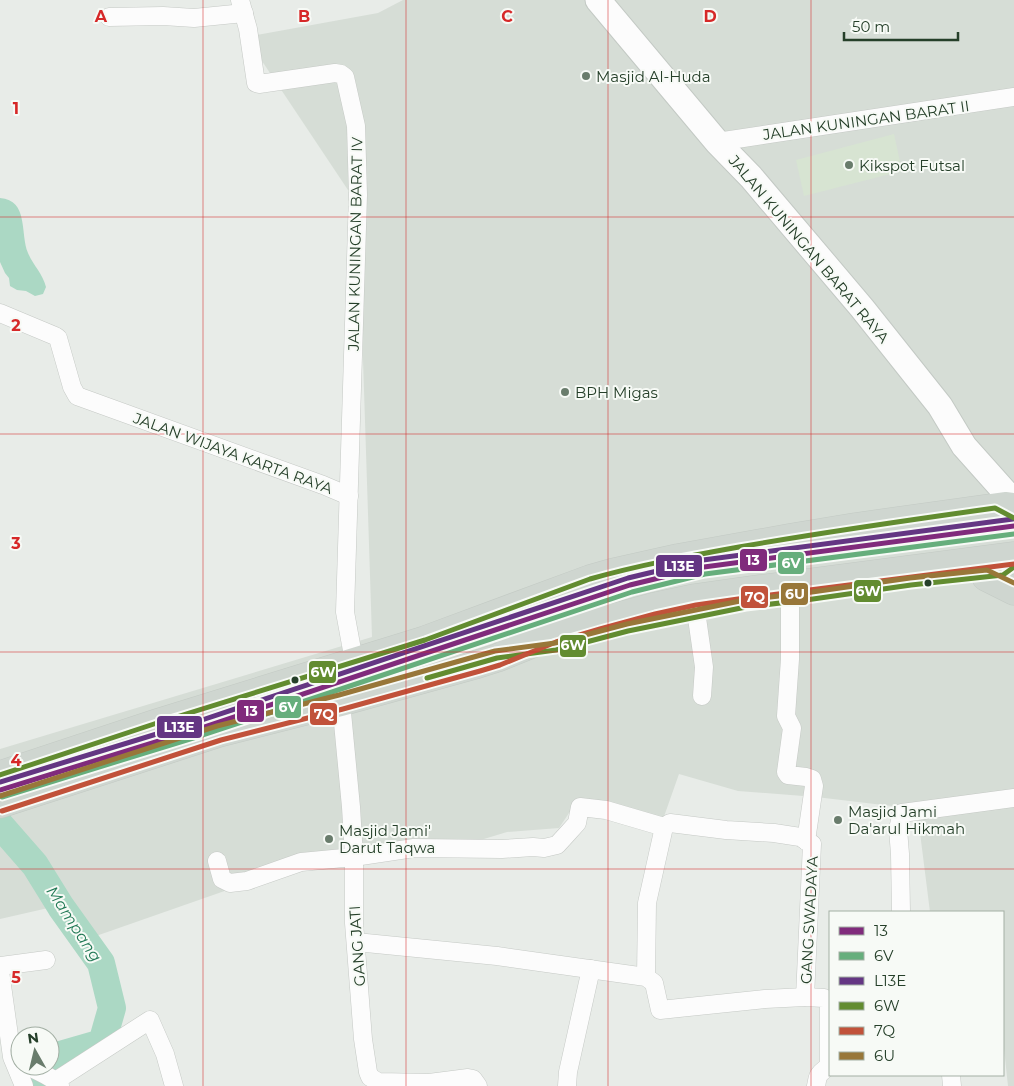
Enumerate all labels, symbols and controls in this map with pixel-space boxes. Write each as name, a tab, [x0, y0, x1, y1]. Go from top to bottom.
text: A	[94, 7, 108, 26]
text: B	[298, 7, 310, 26]
text: C	[501, 7, 513, 26]
text: D	[703, 7, 717, 26]
scale bar	[844, 10, 958, 42]
text: 50 m	[852, 17, 890, 36]
place label: Masjid Al-Huda	[596, 67, 711, 86]
marker: Masjid Al-Huda	[580, 70, 592, 82]
street label: JALAN KUNINGAN BARAT II	[761, 96, 970, 144]
text: 1	[13, 99, 19, 118]
street label: JALAN KUNINGAN BARAT IV	[344, 136, 366, 352]
street label: JALAN KUNINGAN BARAT RAYA	[724, 150, 893, 347]
place label: Kikspot Futsal	[859, 156, 965, 175]
marker: Kikspot Futsal	[843, 159, 855, 171]
text: 2	[11, 316, 21, 335]
place label: BPH Migas	[575, 383, 658, 402]
marker: BPH Migas	[559, 386, 571, 398]
street label: JALAN WIJAYA KARTA RAYA	[130, 408, 335, 498]
text: 3	[10, 534, 21, 553]
line badge: 13	[739, 548, 768, 572]
text: 13	[746, 551, 760, 569]
line badge: 6V	[777, 551, 805, 575]
line badge: L13E	[655, 554, 703, 578]
text: 6V	[781, 554, 801, 572]
text: L13E	[663, 557, 695, 575]
unlabelled marker	[923, 578, 933, 588]
line badge: 6W	[853, 579, 882, 603]
line badge: 6U	[780, 582, 809, 606]
text: 6W	[855, 582, 881, 600]
line badge: 7Q	[740, 585, 769, 609]
text: 6U	[785, 585, 805, 603]
text: 7Q	[745, 588, 765, 606]
line badge: 6W	[559, 634, 587, 658]
text: 6W	[560, 636, 586, 654]
line badge: 6W	[308, 660, 337, 684]
text: 6W	[310, 663, 336, 681]
unlabelled marker	[290, 675, 300, 685]
line badge: 6V	[274, 695, 302, 719]
text: 6V	[278, 698, 298, 716]
line badge: 13	[236, 699, 265, 723]
text: 13	[244, 702, 258, 720]
line badge: 7Q	[309, 702, 338, 726]
text: 7Q	[314, 705, 334, 723]
line badge: L13E	[156, 715, 203, 739]
text: L13E	[163, 718, 195, 736]
text: 4	[10, 751, 22, 770]
place label: Masjid Jami Da'arul Hikmah	[848, 802, 965, 838]
marker: Masjid Jami Da'arul Hikmah	[832, 814, 844, 826]
place label: Masjid Jami' Darut Taqwa	[339, 821, 435, 857]
marker: Masjid Jami' Darut Taqwa	[323, 833, 335, 845]
street label: GANG SWADAYA	[796, 855, 822, 984]
water label: Mampang	[42, 883, 106, 966]
street label: GANG JATI	[345, 905, 369, 987]
legend	[829, 911, 1004, 1076]
text: 13	[874, 921, 888, 940]
text: 6V	[874, 946, 894, 965]
text: 5	[11, 968, 21, 987]
text: L13E	[874, 971, 906, 990]
text: 6W	[874, 996, 900, 1015]
text: 7Q	[874, 1021, 896, 1040]
north arrow	[10, 1026, 60, 1076]
text: N	[26, 1028, 40, 1048]
text: 6U	[874, 1046, 895, 1065]

